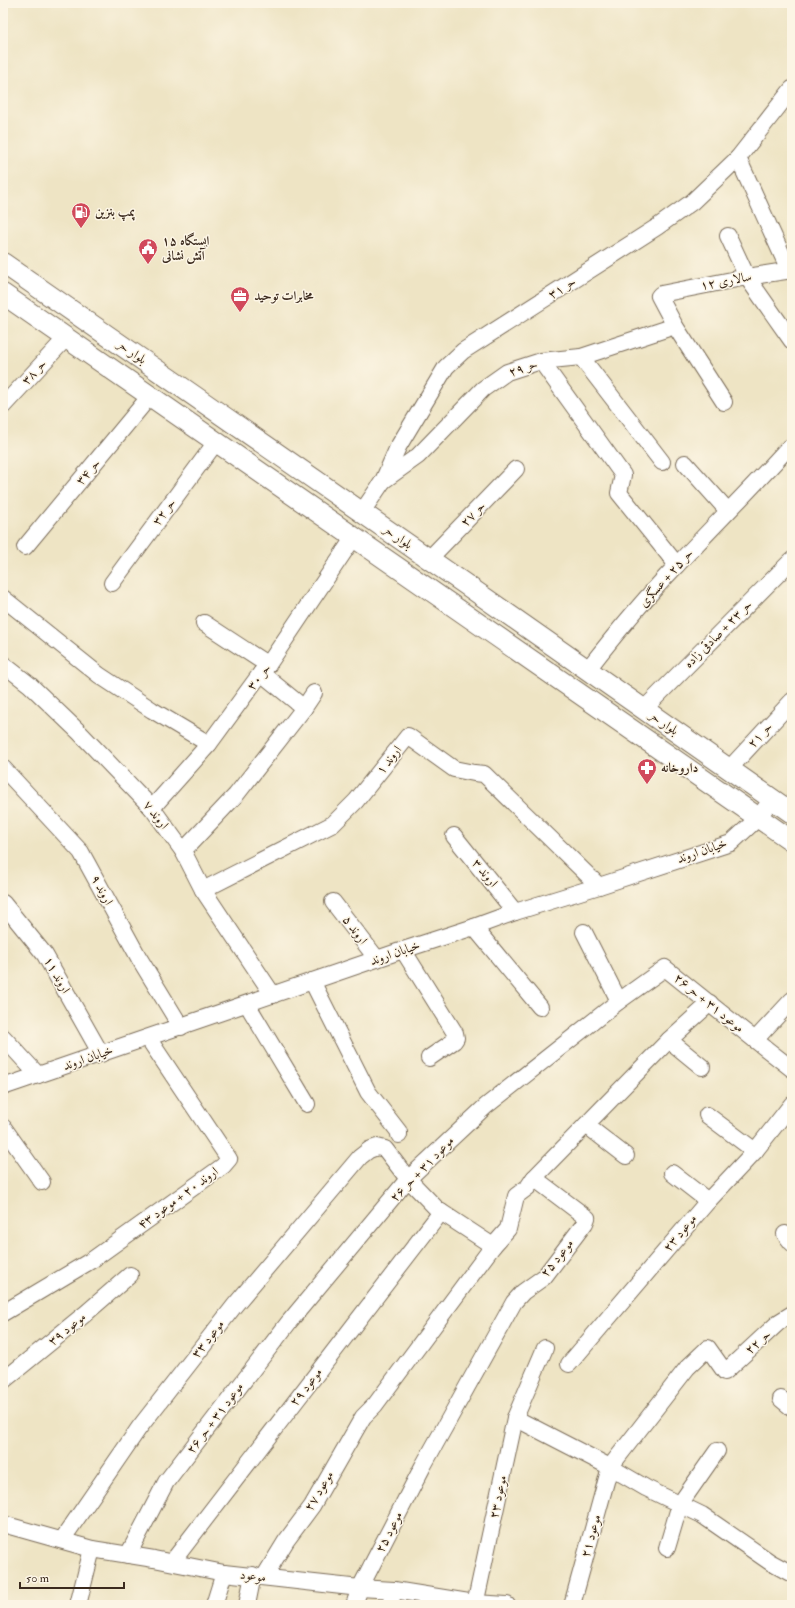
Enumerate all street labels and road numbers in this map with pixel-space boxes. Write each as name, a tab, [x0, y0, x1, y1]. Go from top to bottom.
street label: سالاری ۱۲	[699, 268, 753, 294]
street label: حر ۳۱	[545, 273, 579, 303]
street label: بلوار حر	[113, 335, 150, 368]
street label: حر ۳۸	[18, 356, 50, 388]
street label: حر ۲۹	[507, 356, 539, 380]
street label: حر ۳۴	[72, 456, 104, 488]
street label: حر ۳۲	[149, 495, 179, 529]
street label: حر ۲۷	[457, 498, 489, 530]
street label: بلوار حر	[379, 520, 416, 553]
street label: حر ۲۵ + عسگری	[636, 545, 696, 611]
street label: حر ۲۳ + صادقی زاده	[681, 597, 755, 671]
street label: حر ۳۰	[244, 661, 274, 693]
street label: بلوار حر	[645, 706, 682, 739]
street label: حر ۲۱	[744, 719, 776, 751]
street label: اروند ۱	[373, 742, 405, 778]
street label: اروند ۷	[140, 797, 172, 833]
street label: خیابان اروند	[675, 835, 729, 867]
street label: اروند ۳	[469, 856, 501, 891]
street label: اروند ۹	[87, 872, 117, 908]
street label: اروند ۵	[339, 912, 371, 948]
street label: خیابان اروند	[368, 937, 422, 969]
street label: اروند ۱۱	[40, 954, 74, 996]
street label: موعود ۳۱ + حر ۲۶	[671, 970, 747, 1036]
street label: خیابان اروند	[61, 1042, 115, 1074]
street label: موعود ۳۱ + حر ۲۶	[387, 1133, 457, 1205]
street label: اروند ۲۰ + موعود ۴۳	[135, 1163, 221, 1233]
street label: موعود ۲۳	[660, 1211, 700, 1255]
street label: موعود ۲۵	[537, 1236, 577, 1280]
street label: موعود ۳۹	[45, 1309, 89, 1349]
street label: موعود ۳۳	[188, 1317, 228, 1361]
street label: حر ۲۲	[742, 1326, 774, 1358]
street label: موعود ۲۹	[286, 1365, 326, 1409]
street label: موعود ۳۱ + حر ۲۶	[183, 1379, 247, 1457]
street label: موعود ۲۷	[301, 1468, 337, 1514]
street label: موعود ۲۳	[486, 1474, 510, 1520]
street label: موعود ۲۵	[372, 1509, 406, 1555]
street label: موعود ۲۱	[577, 1513, 605, 1559]
street label: موعود	[239, 1566, 267, 1586]

